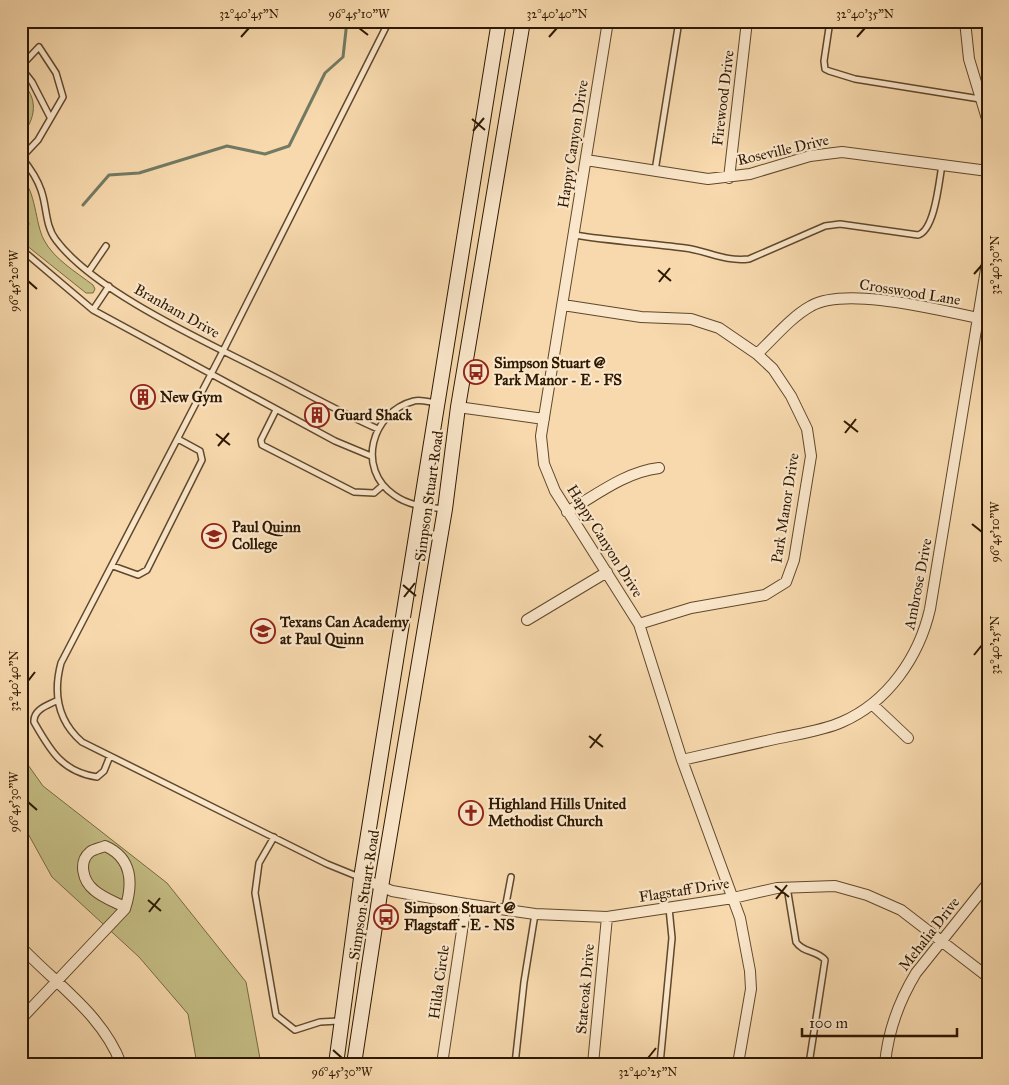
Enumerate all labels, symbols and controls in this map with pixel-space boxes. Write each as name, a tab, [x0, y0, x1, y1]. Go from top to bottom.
text: 32°40'45"N	[219, 7, 279, 21]
text: 96°45'10"W	[329, 7, 390, 21]
text: 32°40'40"N	[526, 7, 588, 21]
text: 32°40'35"N	[836, 7, 894, 21]
street label: Firewood Drive	[708, 49, 738, 147]
street label: Happy Canyon Drive	[554, 79, 592, 209]
street label: Roseville Drive	[735, 131, 831, 169]
text: 32°40'30"N	[988, 235, 1002, 295]
text: 96°45'20"W	[7, 249, 21, 312]
street label: Crosswood Lane	[858, 275, 962, 309]
street label: Branham Drive	[131, 280, 223, 342]
place label: Simpson Stuart @ Park Manor - E - FS	[494, 354, 622, 389]
bus stop icon: Simpson Stuart @ Park Manor - E - FS	[463, 359, 489, 385]
building icon: New Gym	[130, 384, 156, 410]
place label: New Gym	[160, 388, 223, 407]
building icon: Guard Shack	[304, 402, 330, 428]
place label: Guard Shack	[334, 406, 413, 424]
street label: Simpson Stuart Road	[411, 429, 447, 562]
street label: Park Manor Drive	[767, 452, 803, 564]
street label: Happy Canyon Drive	[563, 481, 647, 601]
text: 96°45'10"W	[988, 501, 1002, 562]
place label: Paul Quinn College	[232, 518, 302, 554]
school or university icon: Paul Quinn College	[201, 523, 227, 549]
street label: Ambrose Drive	[900, 537, 936, 632]
place label: Texans Can Academy at Paul Quinn	[279, 613, 410, 649]
text: 32°40'25"N	[988, 616, 1002, 674]
school or university icon: Texans Can Academy at Paul Quinn	[250, 618, 276, 644]
text: 32°40'40"N	[7, 650, 21, 712]
text: 96°45'30"W	[7, 771, 21, 832]
place label: Highland Hills United Methodist Church	[488, 795, 627, 830]
church icon: Highland Hills United Methodist Church	[458, 800, 484, 826]
street label: Simpson Stuart Road	[345, 828, 383, 961]
street label: Flagstaff Drive	[638, 874, 730, 906]
street label: Mehalia Drive	[895, 894, 963, 974]
place label: Simpson Stuart @ Flagstaff - E - NS	[404, 899, 516, 935]
bus stop icon: Simpson Stuart @ Flagstaff - E - NS	[373, 904, 399, 930]
street label: Stateoak Drive	[572, 943, 598, 1035]
street label: Hilda Circle	[425, 944, 453, 1020]
scale bar	[802, 1005, 956, 1037]
text: 100 m	[809, 1014, 849, 1032]
text: 96°45'30"W	[312, 1065, 373, 1079]
text: 32°40'25"N	[619, 1065, 677, 1079]

